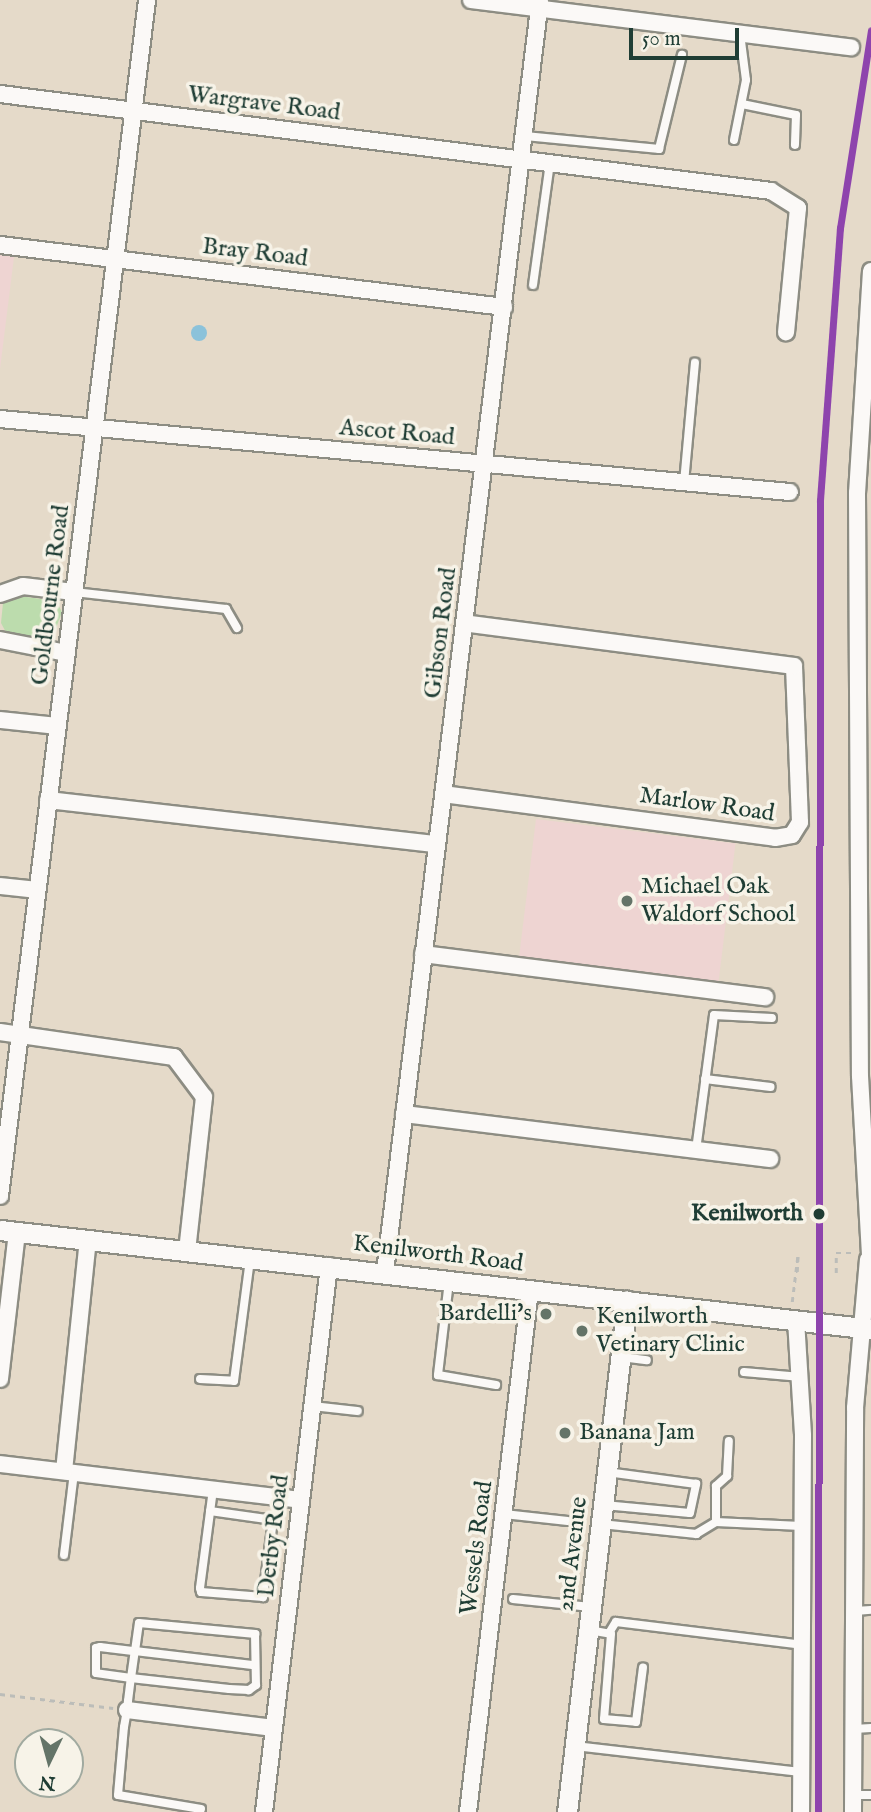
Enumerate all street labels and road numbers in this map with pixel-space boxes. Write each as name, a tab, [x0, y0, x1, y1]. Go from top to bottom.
street label: Wargrave Road	[186, 80, 342, 128]
street label: Bray Road	[201, 232, 309, 274]
street label: Ascot Road	[338, 414, 456, 452]
street label: Goldbourne Road	[26, 503, 76, 687]
street label: Gibson Road	[419, 566, 463, 700]
street label: Marlow Road	[638, 781, 776, 829]
street label: Kenilworth Road	[351, 1229, 525, 1279]
street label: Derby Road	[252, 1473, 296, 1599]
street label: Wessels Road	[454, 1479, 500, 1617]
street label: 2nd Avenue	[552, 1495, 594, 1613]

